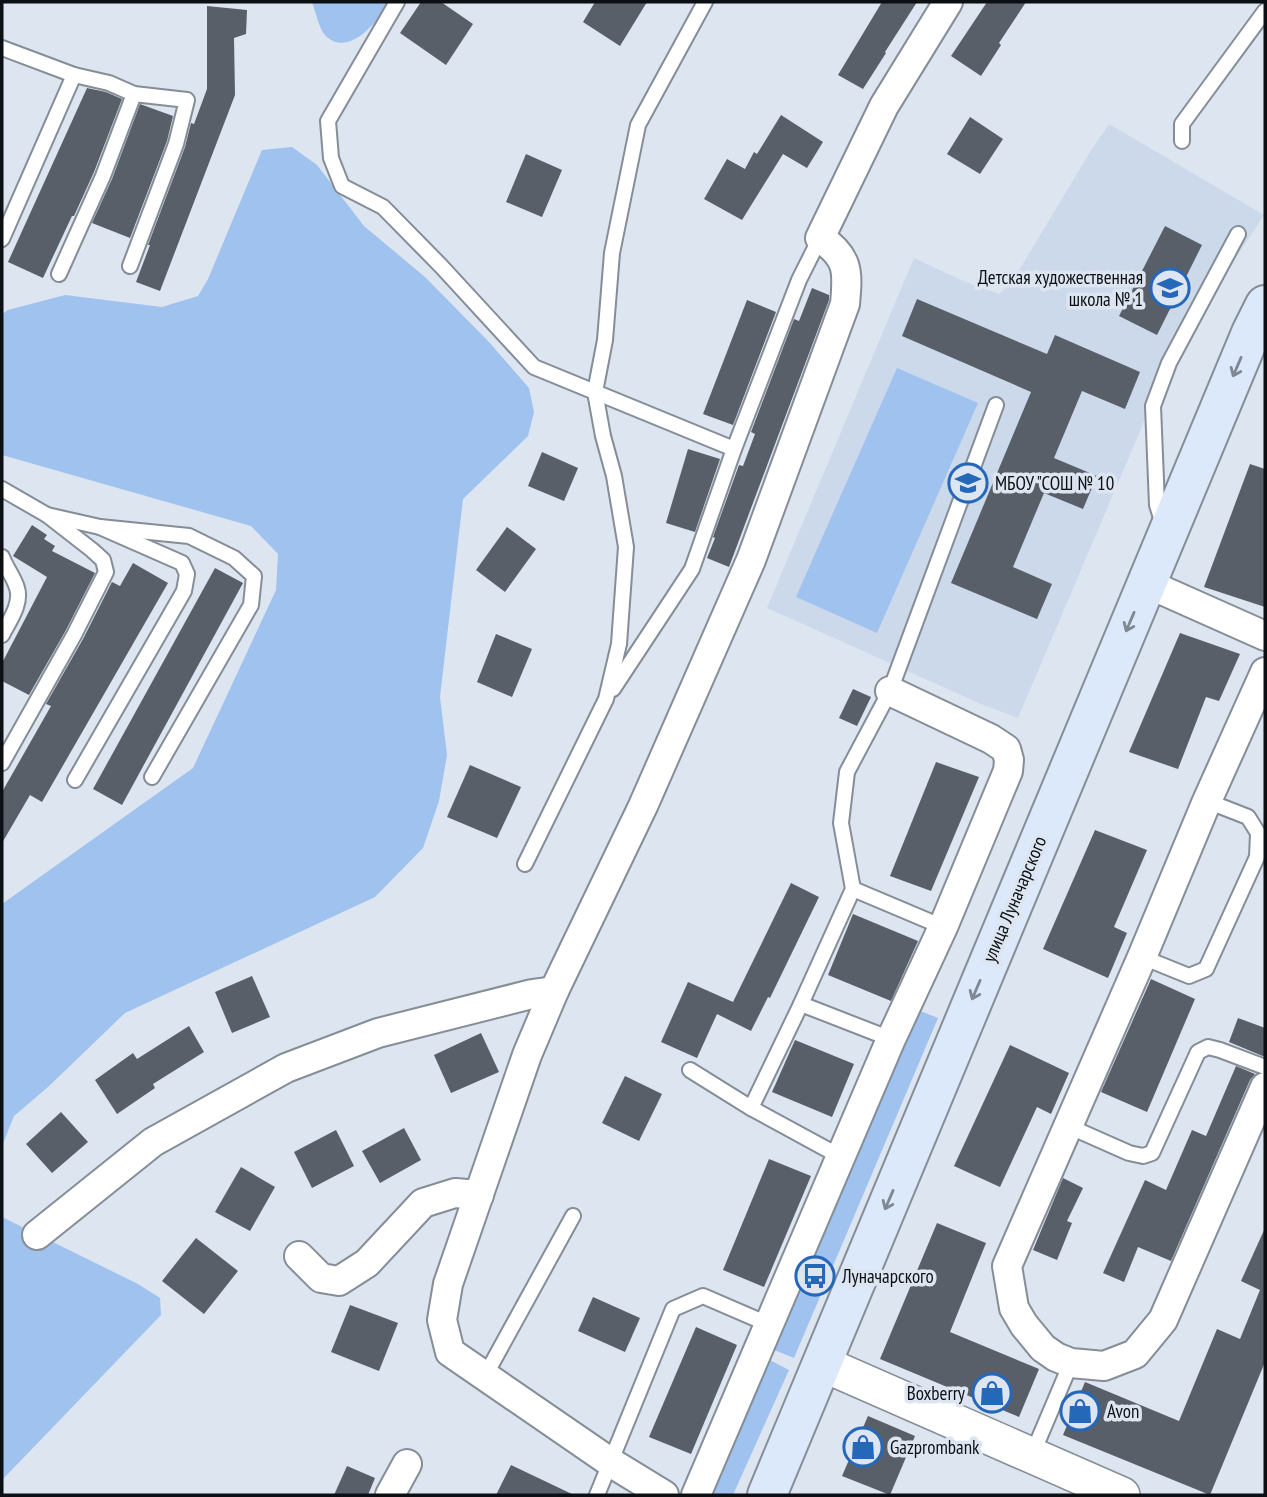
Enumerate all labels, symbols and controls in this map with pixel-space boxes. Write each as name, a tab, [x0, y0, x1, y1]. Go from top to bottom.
place label: Детская художественная школа № 1	[978, 265, 1143, 311]
school or university icon: Детская художественная школа № 1	[1149, 267, 1191, 309]
one-way arrow	[1229, 356, 1242, 377]
school or university icon: МБОУ "СОШ № 10	[947, 462, 989, 504]
place label: МБОУ "СОШ № 10	[995, 471, 1114, 495]
one-way arrow	[1123, 611, 1136, 632]
street label: улица Луначарского	[977, 832, 1051, 966]
one-way arrow	[969, 979, 982, 1001]
one-way arrow	[882, 1189, 895, 1211]
bus stop icon: Луначарского	[794, 1255, 836, 1297]
place label: Луначарского	[841, 1264, 934, 1288]
shop icon: Boxberry	[971, 1372, 1013, 1414]
place label: Boxberry	[907, 1381, 966, 1405]
shop icon: Avon	[1059, 1390, 1101, 1432]
place label: Avon	[1107, 1399, 1139, 1423]
shop icon: Gazprombank	[842, 1426, 884, 1468]
place label: Gazprombank	[890, 1435, 980, 1459]

